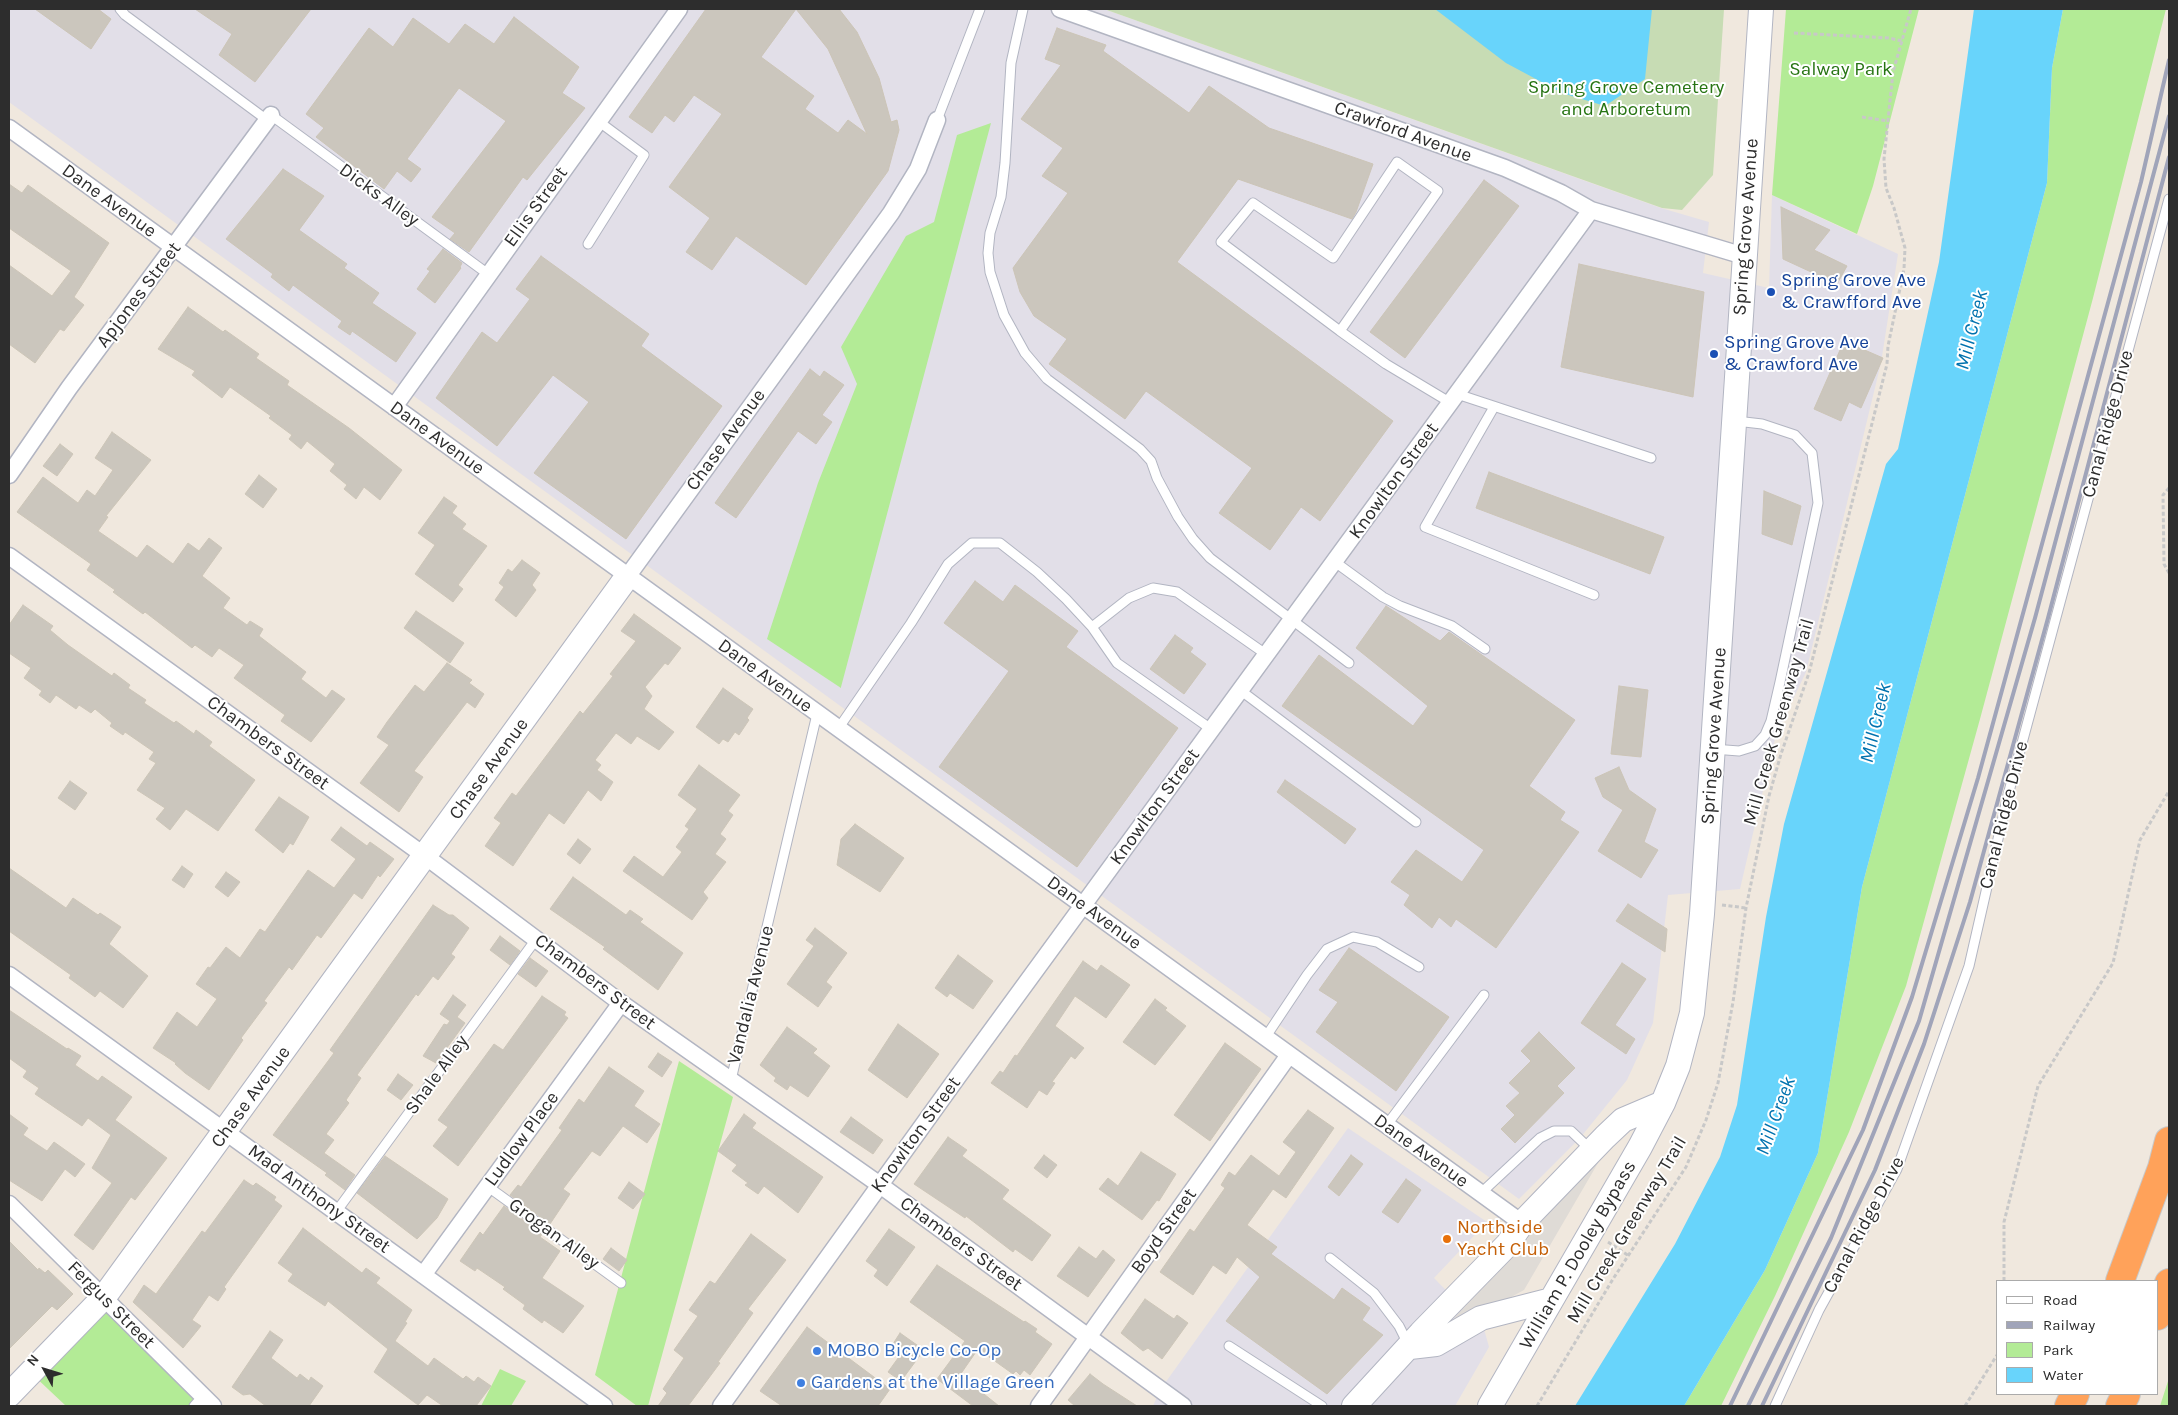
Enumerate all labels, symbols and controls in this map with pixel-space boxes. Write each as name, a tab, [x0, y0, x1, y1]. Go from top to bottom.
park label: Salway Park	[1789, 59, 1893, 81]
park label: Spring Grove Cemetery and Arboretum	[1528, 77, 1724, 121]
street label: Crawford Avenue	[1331, 97, 1475, 167]
street label: Spring Grove Avenue	[1728, 138, 1764, 316]
street label: Dicks Alley	[335, 158, 423, 232]
street label: Dane Avenue	[57, 159, 161, 243]
street label: Ellis Street	[499, 162, 573, 252]
street label: Apjones Street	[92, 238, 186, 352]
place label: Spring Grove Ave & Crawfford Ave	[1781, 270, 1926, 314]
marker: Spring Grove Ave & Crawfford Ave	[1765, 286, 1777, 298]
water label: Mill Creek	[1950, 288, 1994, 372]
place label: Spring Grove Ave & Crawford Ave	[1724, 332, 1869, 376]
marker: Spring Grove Ave & Crawford Ave	[1708, 348, 1720, 360]
street label: Canal Ridge Drive	[2077, 348, 2139, 500]
street label: Chase Avenue	[681, 385, 771, 495]
street label: Dane Avenue	[385, 396, 489, 480]
street label: Knowlton Street	[1344, 418, 1444, 544]
street label: Mill Creek Greenway Trail	[1739, 616, 1819, 828]
street label: Dane Avenue	[713, 634, 817, 718]
street label: Spring Grove Avenue	[1696, 647, 1732, 825]
water label: Mill Creek	[1855, 681, 1897, 765]
street label: Chambers Street	[202, 691, 334, 795]
street label: Chase Avenue	[444, 714, 534, 824]
street label: Canal Ridge Drive	[1975, 739, 2033, 891]
street label: Knowlton Street	[1105, 744, 1205, 870]
street label: Dane Avenue	[1042, 871, 1146, 955]
street label: Vandalia Avenue	[723, 923, 779, 1067]
street label: Chambers Street	[530, 929, 660, 1035]
street label: Shale Alley	[400, 1031, 474, 1119]
street label: Chase Avenue	[206, 1042, 296, 1152]
street label: Knowlton Street	[866, 1072, 966, 1198]
water label: Mill Creek	[1751, 1074, 1801, 1158]
street label: Ludlow Place	[480, 1087, 564, 1191]
street label: Dane Avenue	[1369, 1109, 1473, 1193]
street label: Mill Creek Greenway Trail	[1562, 1132, 1692, 1328]
street label: Mad Anthony Street	[243, 1140, 395, 1258]
street label: Canal Ridge Drive	[1818, 1153, 1910, 1297]
street label: William P. Dooley Bypass	[1515, 1157, 1641, 1353]
street label: Boyd Street	[1126, 1184, 1202, 1278]
street label: Chambers Street	[895, 1192, 1027, 1296]
street label: Grogan Alley	[504, 1193, 604, 1275]
place label: Northside Yacht Club	[1457, 1217, 1549, 1261]
marker: Northside Yacht Club	[1441, 1233, 1453, 1245]
street label: Fergus Street	[62, 1256, 160, 1354]
legend	[1996, 1280, 2158, 1395]
text: Road	[2043, 1291, 2078, 1309]
text: Railway	[2043, 1316, 2095, 1334]
place label: MOBO Bicycle Co-Op	[827, 1340, 1001, 1362]
text: Park	[2043, 1341, 2073, 1359]
north arrow	[20, 1345, 70, 1395]
marker: MOBO Bicycle Co-Op	[811, 1345, 823, 1357]
text: N	[23, 1351, 43, 1370]
text: Water	[2043, 1366, 2083, 1384]
place label: Gardens at the Village Green	[811, 1372, 1055, 1394]
marker: Gardens at the Village Green	[795, 1377, 807, 1389]

